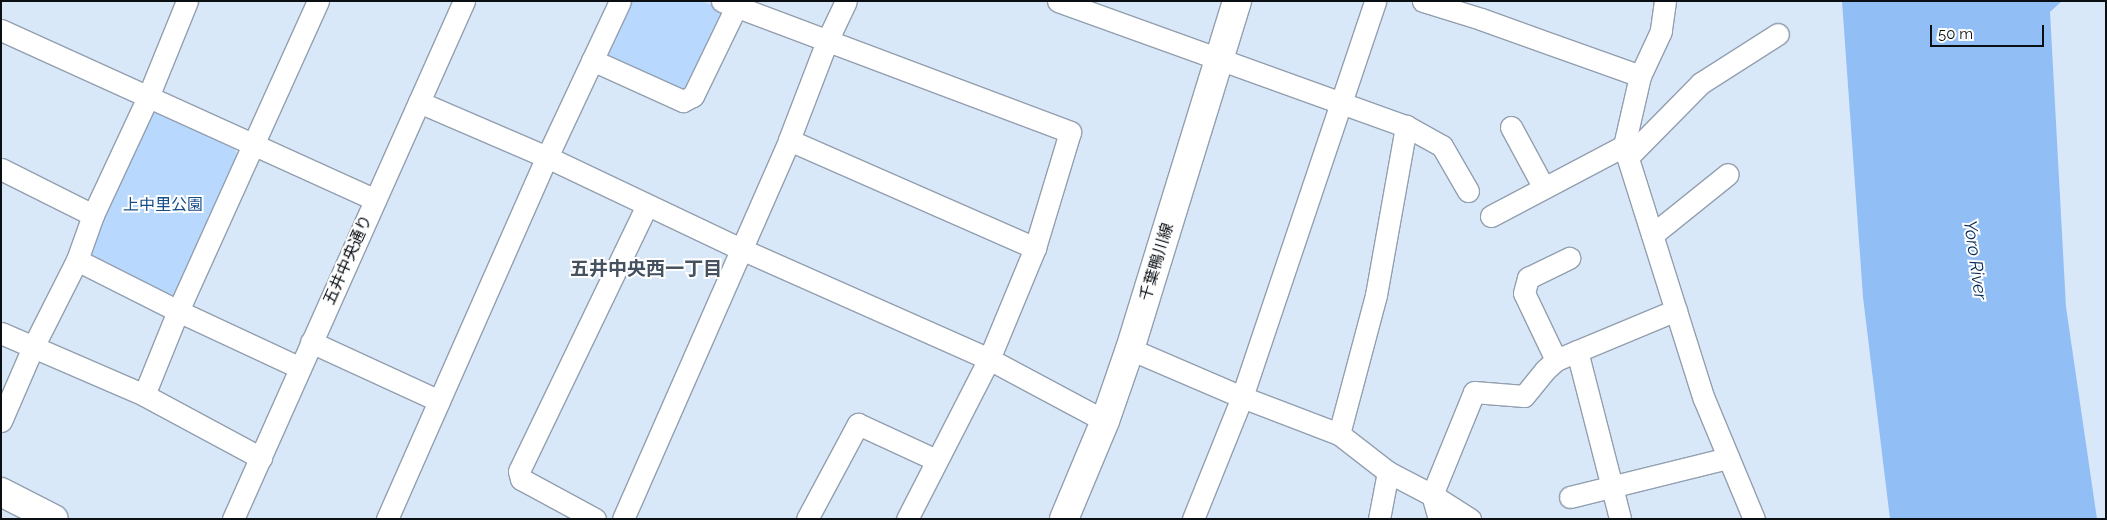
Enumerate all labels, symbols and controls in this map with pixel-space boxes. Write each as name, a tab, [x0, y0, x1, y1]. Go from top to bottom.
scale bar	[1932, 15, 2046, 47]
text: 50 m	[1938, 25, 1973, 43]
park label: 上中里公園	[123, 195, 203, 215]
street label: 五井中央通り	[320, 212, 376, 308]
water label: Yoro River	[1959, 219, 1991, 301]
street label: 千葉鴨川線	[1136, 221, 1178, 303]
district label: 五井中央西一丁目	[570, 258, 722, 280]

